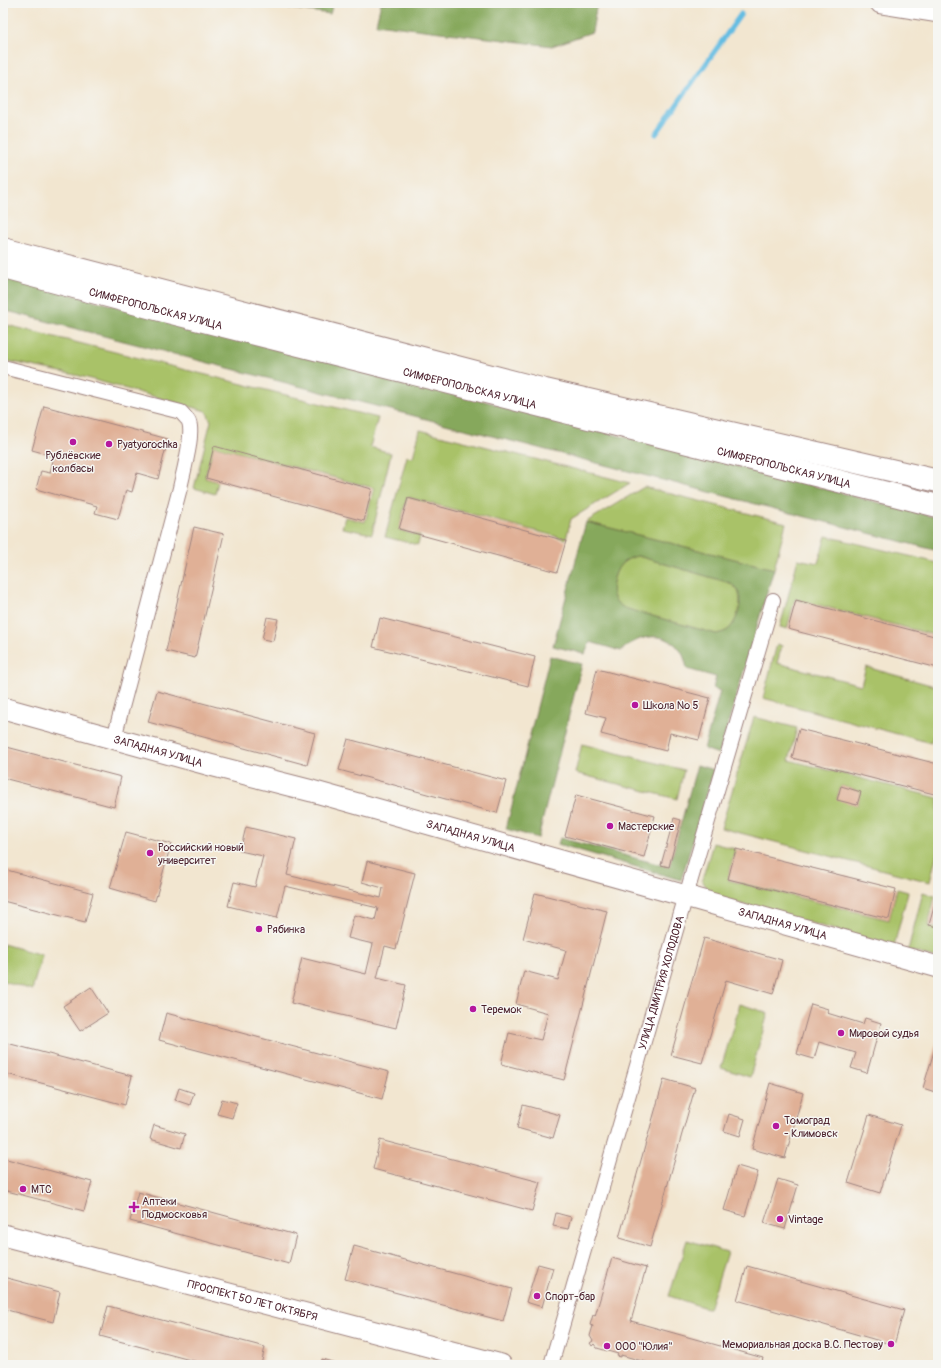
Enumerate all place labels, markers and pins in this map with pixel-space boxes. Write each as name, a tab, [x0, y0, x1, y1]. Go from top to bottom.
marker: Рублёвские колбасы	[68, 437, 78, 447]
place label: Pyatyorochka	[117, 438, 178, 451]
marker: Pyatyorochka	[104, 439, 114, 449]
place label: Рублёвские колбасы	[45, 449, 101, 475]
place label: Школа № 5	[643, 699, 699, 712]
marker: Школа № 5	[630, 700, 640, 710]
place label: Мастерские	[618, 820, 675, 833]
marker: Мастерские	[605, 821, 615, 831]
place label: Российский новый университет	[157, 841, 244, 867]
marker: Российский новый университет	[145, 848, 155, 858]
place label: Рябинка	[267, 923, 305, 936]
marker: Рябинка	[254, 924, 264, 934]
place label: Теремок	[481, 1003, 522, 1016]
marker: Теремок	[468, 1004, 478, 1014]
place label: Мировой судья	[849, 1027, 919, 1040]
marker: Мировой судья	[836, 1028, 846, 1038]
place label: Томоград - Климовск	[784, 1114, 838, 1140]
marker: Томоград - Климовск	[771, 1121, 781, 1131]
place label: МТС	[31, 1183, 52, 1196]
marker: МТС	[18, 1184, 28, 1194]
place label: Аптеки Подмосковья	[142, 1195, 207, 1221]
marker: Аптеки Подмосковья	[129, 1202, 139, 1212]
place label: Vintage	[788, 1213, 824, 1226]
marker: Vintage	[775, 1214, 785, 1224]
place label: Спорт-бар	[545, 1290, 595, 1303]
marker: Спорт-бар	[532, 1291, 542, 1301]
place label: Мемориальная доска В.С. Пестову	[722, 1338, 883, 1351]
marker: Мемориальная доска В.С. Пестову	[886, 1339, 896, 1349]
place label: ООО "Юлия"	[615, 1340, 673, 1353]
marker: ООО "Юлия"	[602, 1341, 612, 1351]

